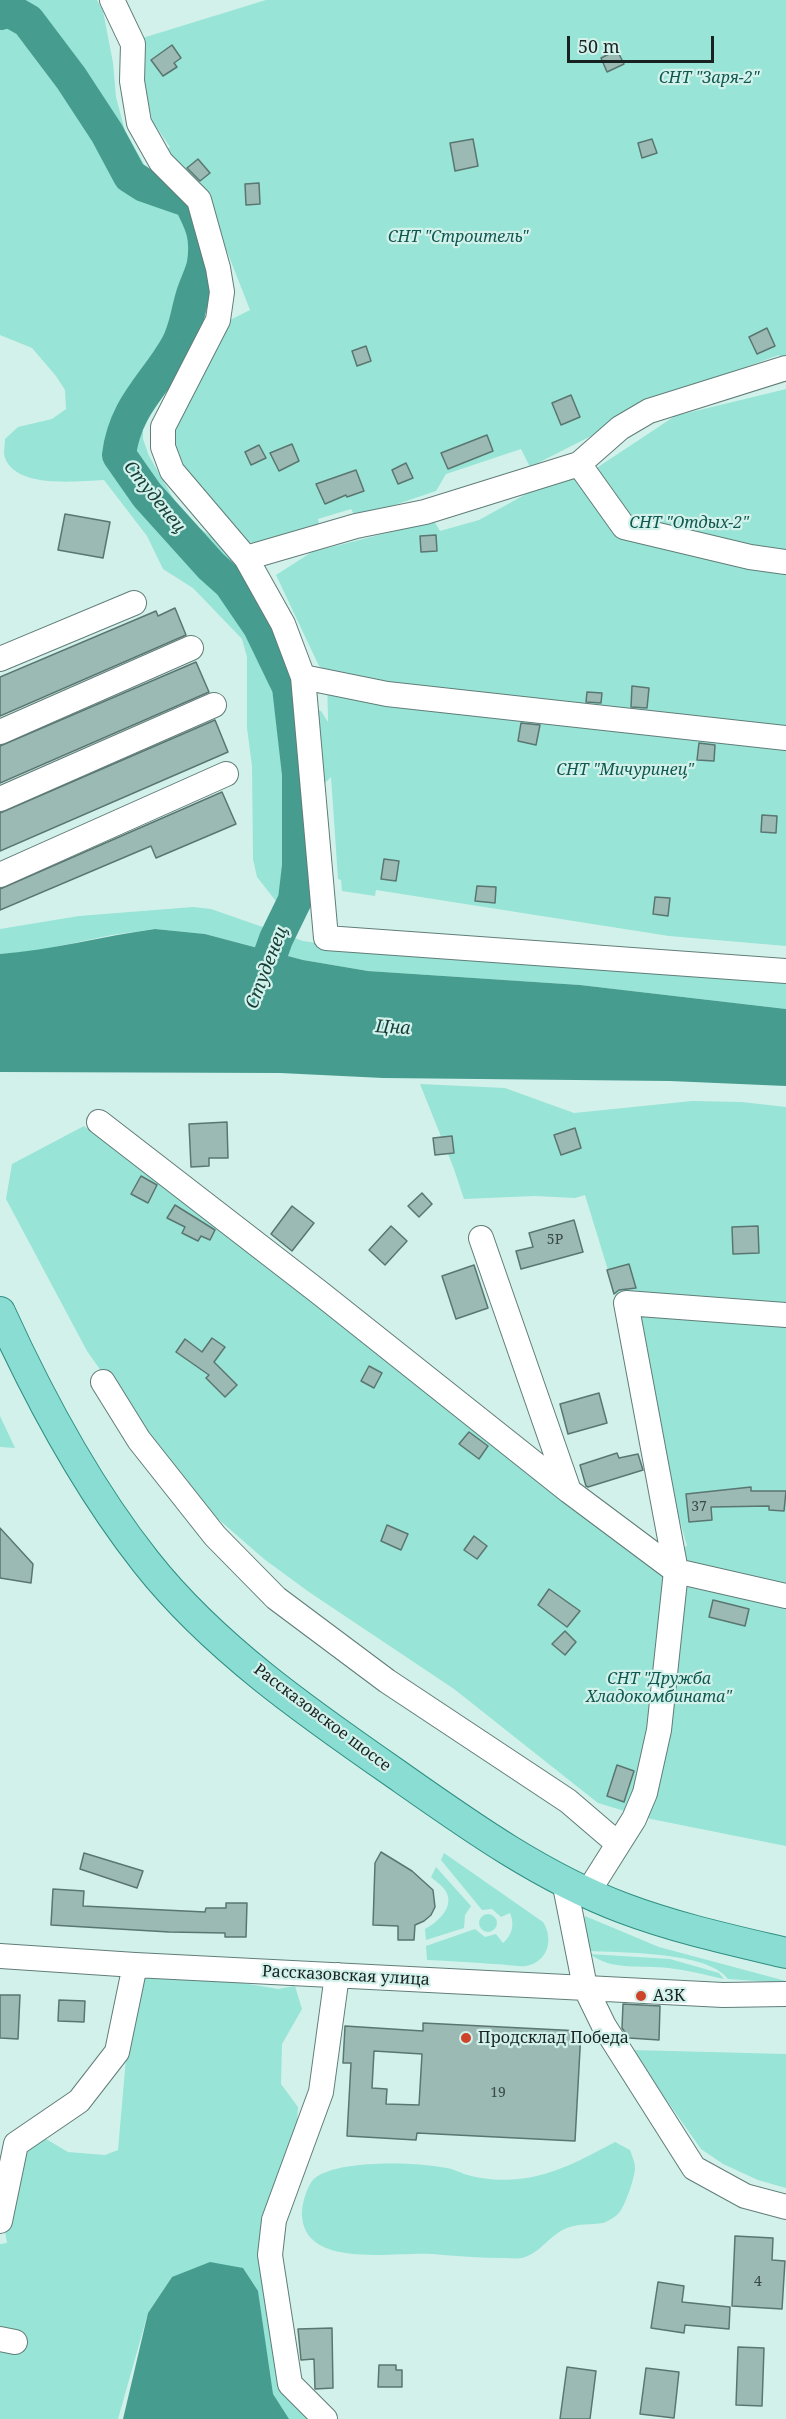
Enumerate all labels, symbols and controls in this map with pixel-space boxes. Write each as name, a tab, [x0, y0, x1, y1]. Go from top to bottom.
scale bar	[570, 24, 717, 62]
text: 50 m	[578, 34, 620, 58]
park label: СНТ "Заря-2"	[659, 68, 759, 88]
park label: СНТ "Строитель"	[388, 227, 528, 247]
water label: Студенец	[118, 457, 190, 537]
park label: СНТ "Отдых-2"	[629, 513, 749, 533]
park label: СНТ "Мичуринец"	[556, 760, 694, 780]
water label: Студенец	[241, 924, 293, 1012]
water label: Цна	[375, 1016, 411, 1040]
house number: 5Р	[547, 1232, 563, 1248]
house number: 37	[691, 1499, 707, 1515]
street label: Рассказовское шоссе	[250, 1660, 394, 1776]
park label: СНТ "Дружба Хладокомбината"	[586, 1669, 732, 1707]
street label: Рассказовская улица	[262, 1962, 430, 1990]
place label: АЗК	[653, 1986, 685, 2006]
marker: АЗК	[634, 1989, 648, 2003]
place label: Продсклад Победа	[478, 2028, 629, 2048]
marker: Продсклад Победа	[459, 2031, 473, 2045]
house number: 19	[490, 2085, 506, 2101]
house number: 4	[754, 2274, 762, 2290]

